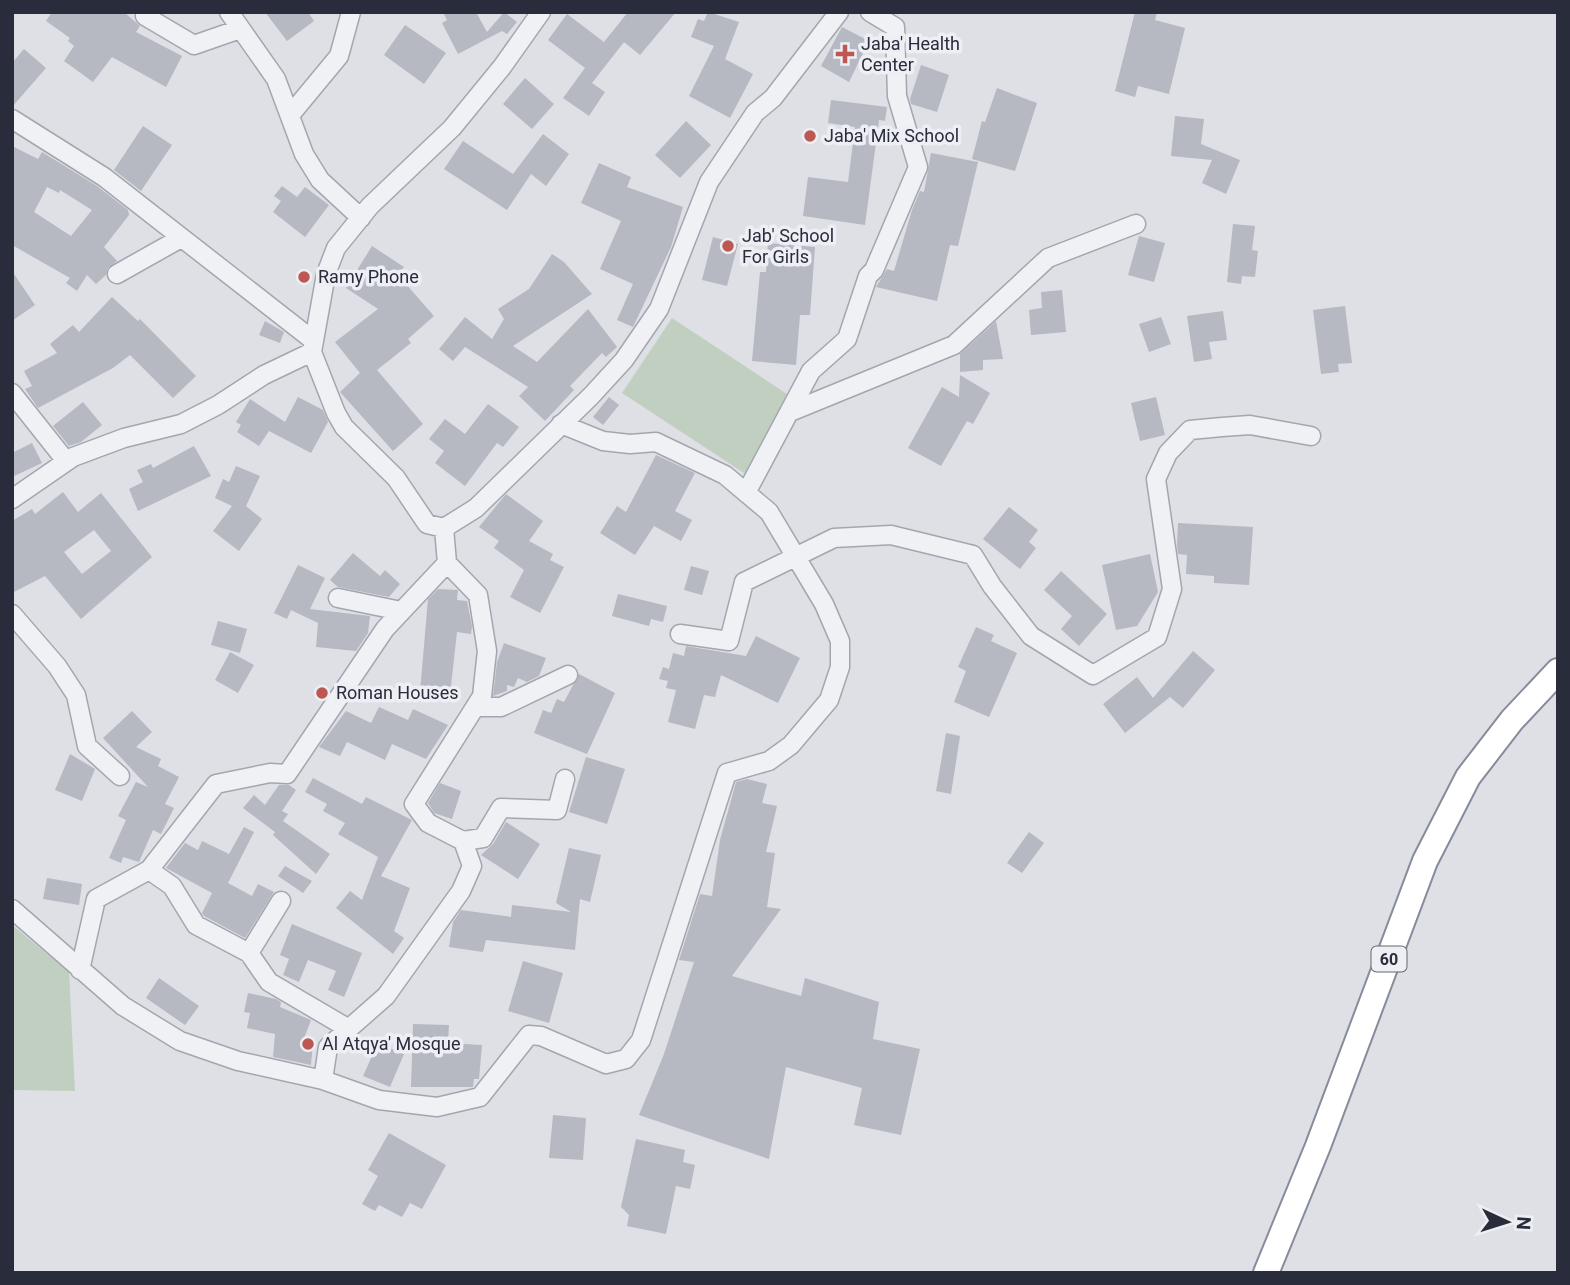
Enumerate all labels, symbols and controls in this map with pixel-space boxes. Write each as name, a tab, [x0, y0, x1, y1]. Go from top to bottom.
place label: Jaba' Health Center	[861, 33, 960, 75]
marker: Jaba' Health Center	[835, 44, 855, 64]
place label: Jaba' Mix School	[824, 125, 959, 146]
marker: Jaba' Mix School	[802, 128, 818, 144]
place label: Jab' School For Girls	[742, 225, 834, 267]
marker: Jab' School For Girls	[720, 238, 736, 254]
place label: Ramy Phone	[318, 266, 419, 287]
marker: Ramy Phone	[296, 269, 312, 285]
place label: Roman Houses	[336, 682, 459, 703]
marker: Roman Houses	[314, 685, 330, 701]
road number: 60	[1372, 946, 1406, 972]
place label: Al Atqya' Mosque	[322, 1033, 460, 1054]
marker: Al Atqya' Mosque	[300, 1036, 316, 1052]
north arrow	[1472, 1187, 1542, 1257]
text: N	[1512, 1216, 1535, 1231]

